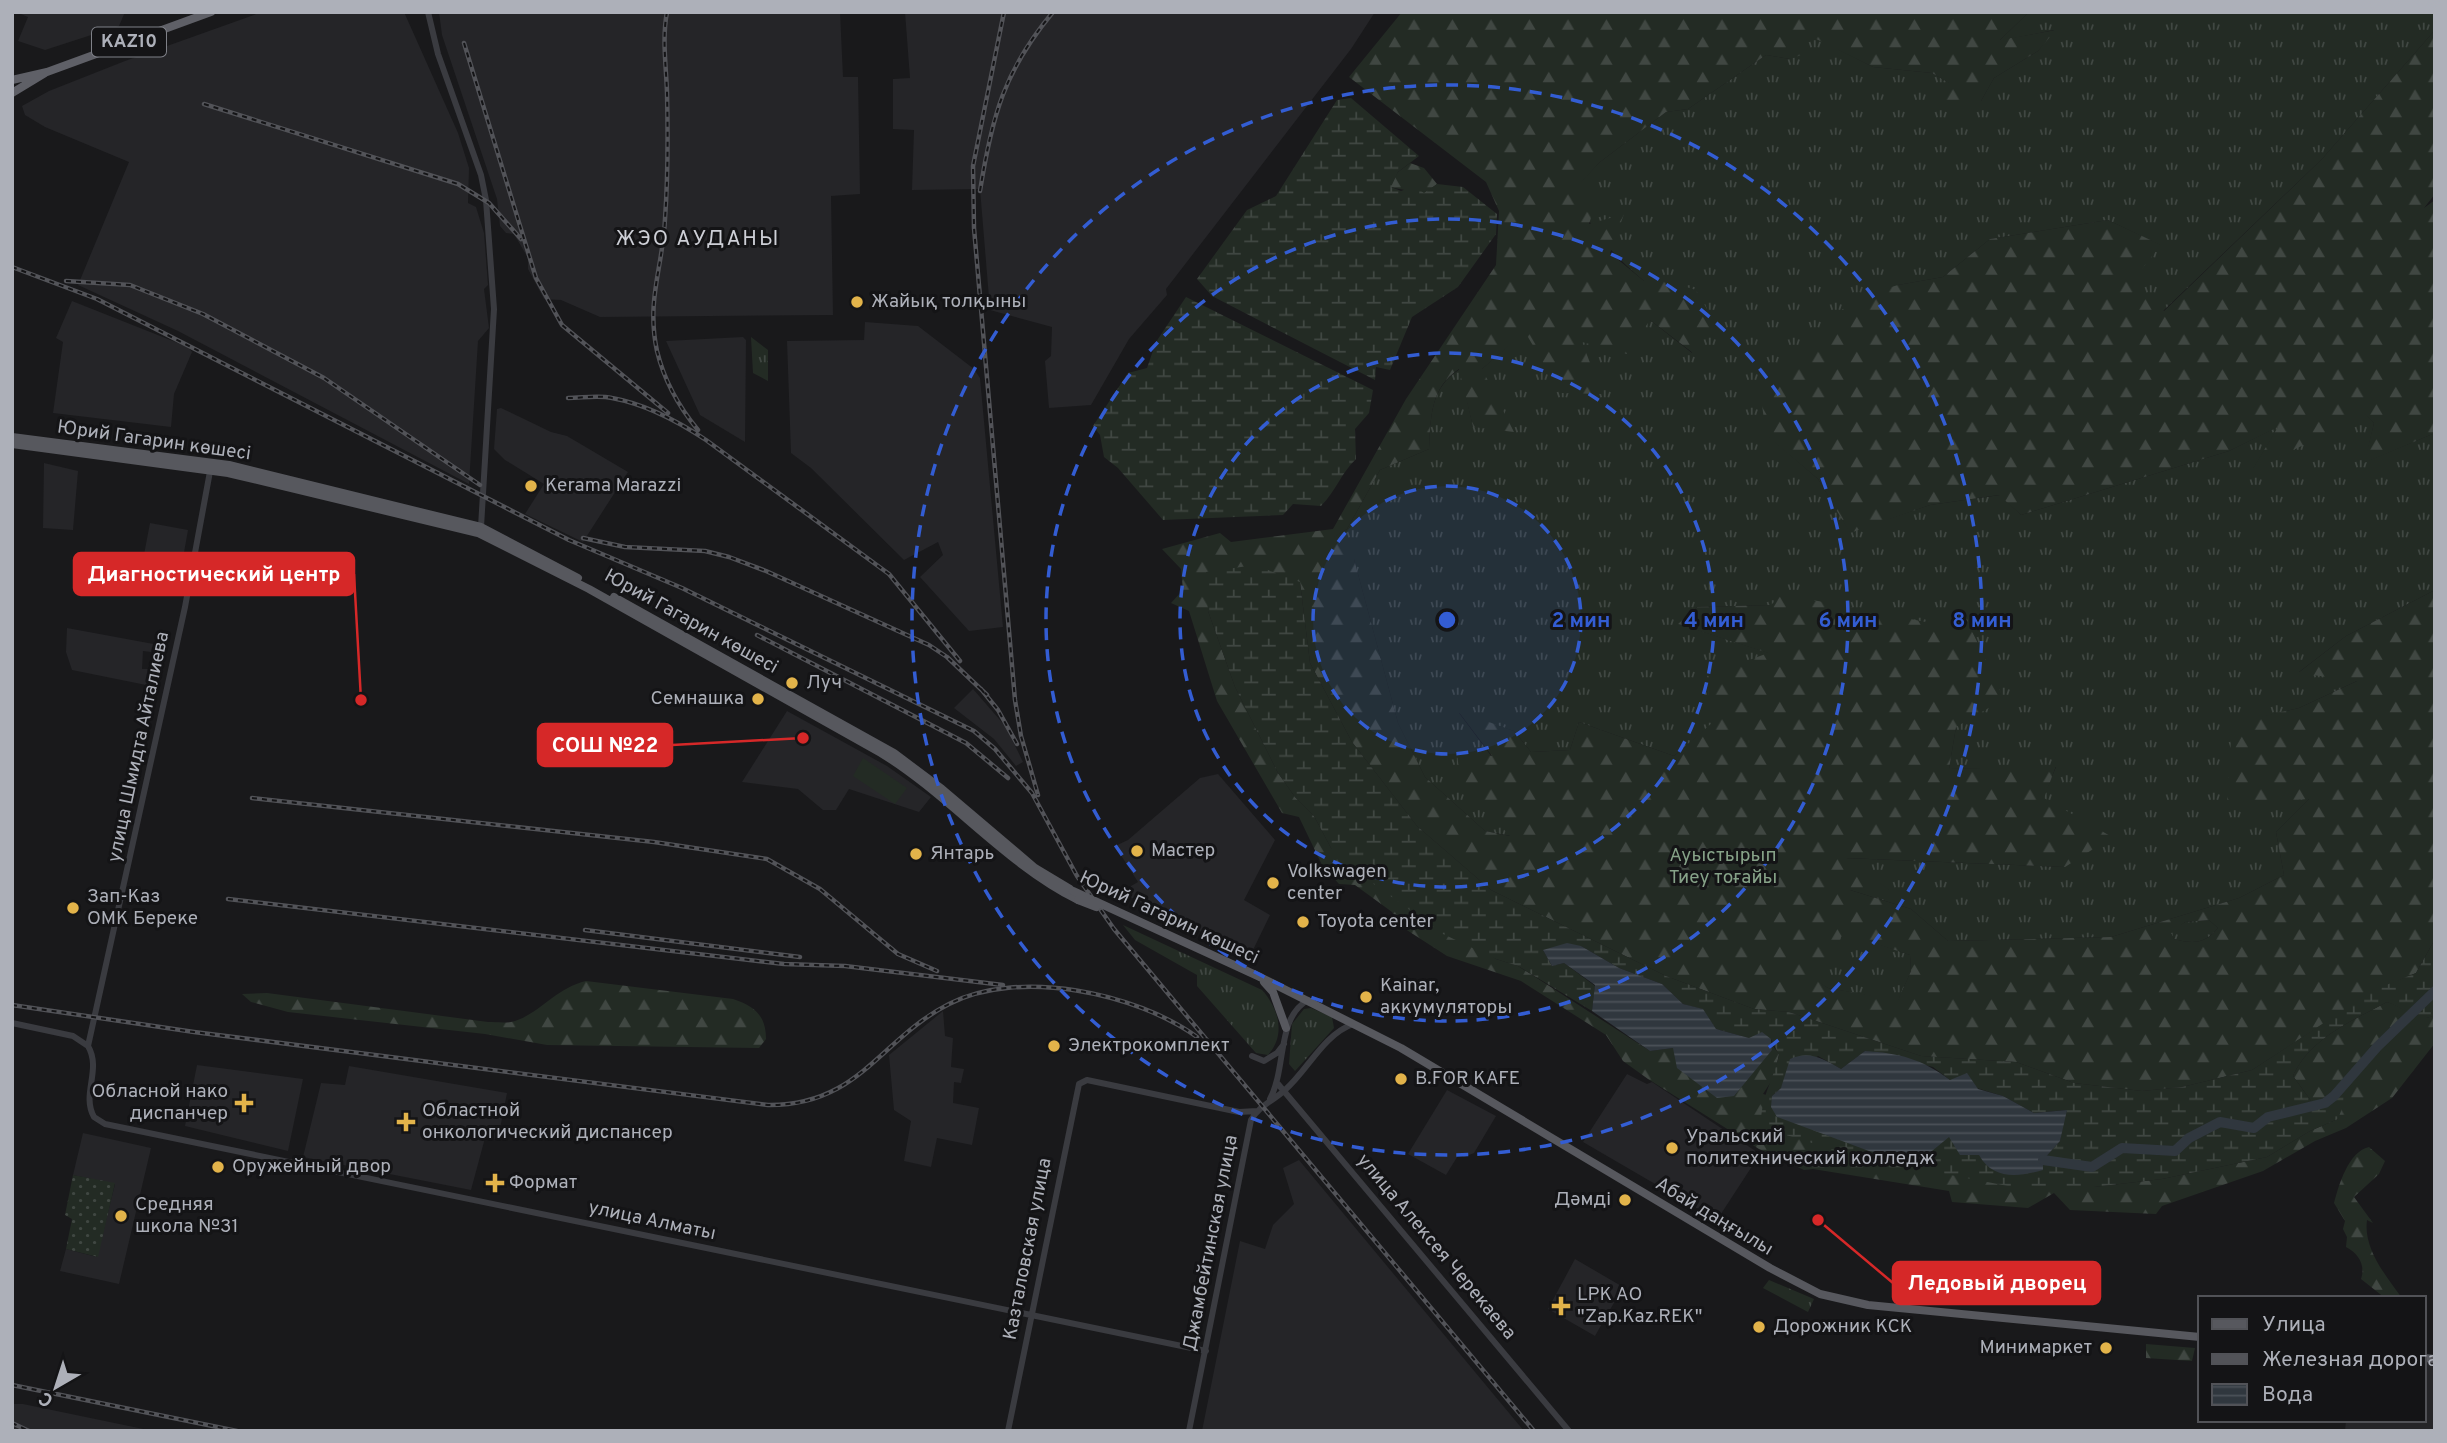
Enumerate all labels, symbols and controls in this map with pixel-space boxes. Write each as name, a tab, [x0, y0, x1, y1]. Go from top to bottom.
road number: KAZ10	[92, 28, 166, 56]
district label: ЖЭО АУДАНЫ	[616, 226, 780, 253]
place label: Жайық толқыны	[871, 290, 1026, 314]
marker: Жайық толқыны	[849, 294, 865, 310]
street label: Юрий Гагарин көшесі	[56, 416, 252, 466]
place label: Kerama Marazzi	[545, 474, 681, 498]
marker: Kerama Marazzi	[523, 478, 539, 494]
callout: Диагностический центр	[74, 553, 354, 595]
text: Диагностический центр	[88, 562, 340, 589]
street label: Юрий Гагарин көшесі	[600, 564, 782, 680]
centre of rings	[1435, 608, 1459, 632]
text: 2 мин	[1551, 608, 1611, 635]
text: 4 мин	[1684, 608, 1744, 635]
text: 6 мин	[1818, 608, 1878, 635]
text: 8 мин	[1952, 608, 2012, 635]
street label: улица Шмидта Айталиева	[103, 629, 175, 865]
place label: Луч	[806, 671, 842, 695]
marker: Луч	[784, 675, 800, 691]
place label: Семнашка	[651, 687, 744, 711]
marker: Семнашка	[750, 691, 766, 707]
callout: СОШ №22	[538, 724, 672, 766]
text: СОШ №22	[552, 733, 658, 760]
place label: Мастер	[1151, 839, 1215, 863]
place label: Янтарь	[930, 842, 994, 866]
marker: Мастер	[1129, 843, 1145, 859]
park label: Ауыстырып Тиеу тоғайы	[1669, 844, 1777, 890]
marker: Янтарь	[908, 846, 924, 862]
place label: Volkswagen center	[1287, 860, 1387, 906]
street label: Юрий Гагарин көшесі	[1075, 866, 1263, 970]
marker: Volkswagen center	[1265, 875, 1281, 891]
place label: Зап-Каз ОМК Береке	[87, 885, 198, 931]
marker: Зап-Каз ОМК Береке	[65, 900, 81, 916]
place label: Toyota center	[1317, 910, 1435, 934]
marker: Toyota center	[1295, 914, 1311, 930]
place label: Kainar, аккумуляторы	[1380, 974, 1512, 1020]
marker: Kainar, аккумуляторы	[1358, 989, 1374, 1005]
place label: Электрокомплект	[1068, 1034, 1230, 1058]
marker: Электрокомплект	[1046, 1038, 1062, 1054]
place label: B.FOR KAFE	[1415, 1067, 1520, 1091]
marker: B.FOR KAFE	[1393, 1071, 1409, 1087]
place label: Обласной нако диспанчер	[92, 1080, 228, 1126]
marker: Обласной нако диспанчер	[234, 1093, 254, 1113]
place label: Областной онкологический диспансер	[422, 1099, 673, 1145]
marker: Областной онкологический диспансер	[396, 1112, 416, 1132]
place label: Уральский политехнический колледж	[1686, 1125, 1935, 1171]
street label: Джамбейтинская улица	[1178, 1133, 1244, 1353]
marker: Уральский политехнический колледж	[1664, 1140, 1680, 1156]
street label: улица Алексея Черекаева	[1351, 1149, 1521, 1345]
place label: Оружейный двор	[232, 1155, 391, 1179]
street label: Казталовская улица	[999, 1156, 1057, 1342]
marker: Оружейный двор	[210, 1159, 226, 1175]
place label: Формат	[509, 1171, 578, 1195]
street label: Абай даңғылы	[1651, 1172, 1777, 1262]
marker: Формат	[487, 1175, 503, 1191]
place label: Дəмді	[1554, 1188, 1611, 1212]
marker: Дəмді	[1617, 1192, 1633, 1208]
place label: Средняя школа №31	[135, 1193, 239, 1239]
street label: улица Алматы	[586, 1196, 718, 1246]
marker: Средняя школа №31	[113, 1208, 129, 1224]
callout: Ледовый дворец	[1893, 1262, 2100, 1304]
text: Ледовый дворец	[1908, 1271, 2087, 1298]
place label: LPK AO "Zap.Kaz.REK"	[1577, 1283, 1702, 1329]
marker: LPK AO "Zap.Kaz.REK"	[1551, 1296, 1571, 1316]
legend	[2198, 1296, 2426, 1422]
text: Улица	[2262, 1312, 2326, 1339]
place label: Дорожник КСК	[1773, 1315, 1912, 1339]
marker: Дорожник КСК	[1751, 1319, 1767, 1335]
place label: Минимаркет	[1979, 1336, 2092, 1360]
marker: Минимаркет	[2098, 1340, 2114, 1356]
text: Железная дорога	[2262, 1347, 2438, 1374]
north arrow	[21, 1352, 91, 1422]
text: Вода	[2262, 1382, 2313, 1409]
text: С	[34, 1386, 59, 1412]

